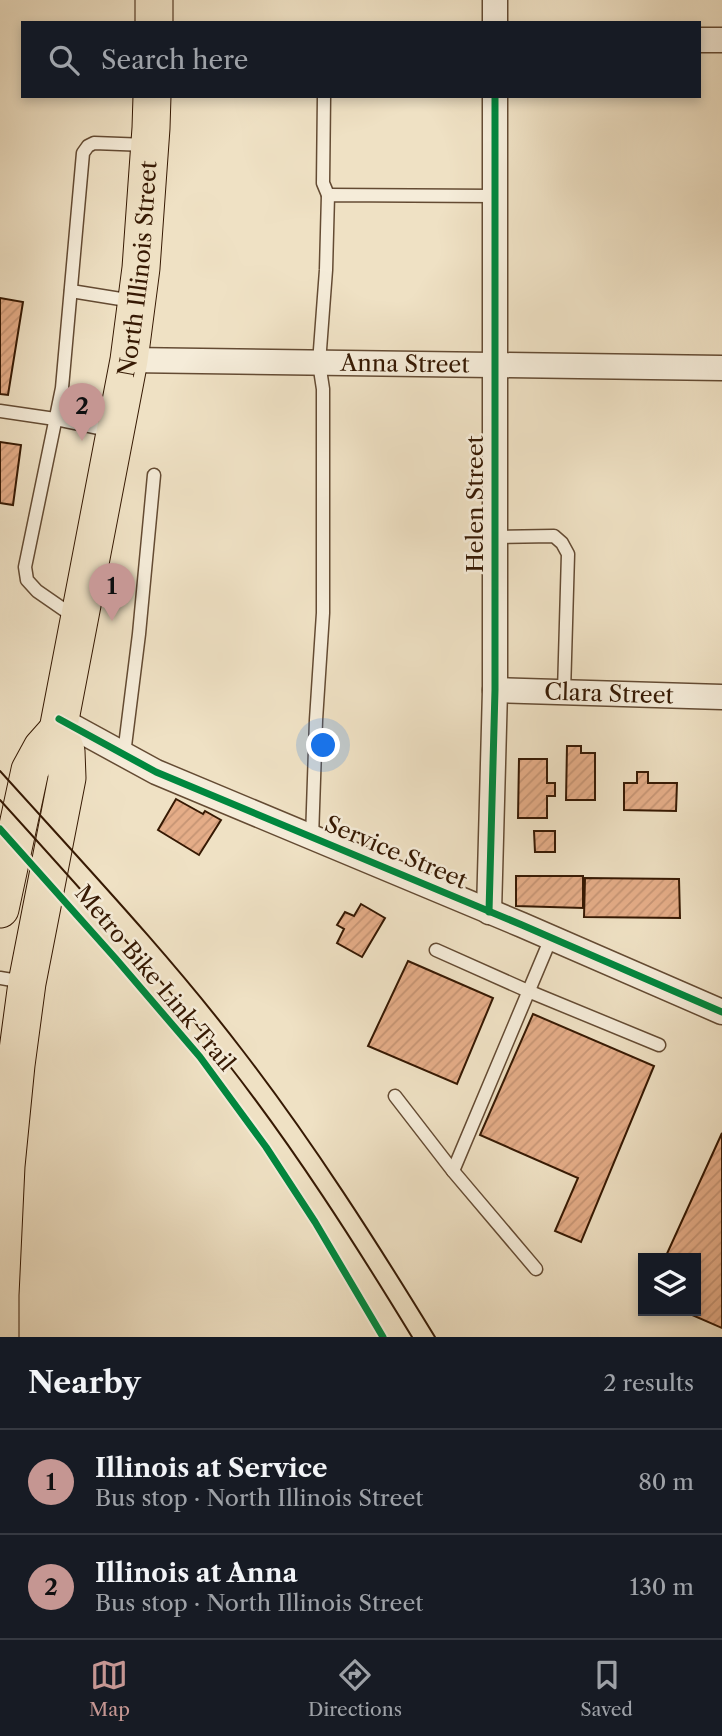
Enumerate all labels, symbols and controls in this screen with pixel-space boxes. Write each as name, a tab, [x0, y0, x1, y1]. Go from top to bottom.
search box	[21, 21, 701, 98]
icon: search	[45, 41, 83, 79]
text: Search here	[101, 44, 248, 76]
street label: North Illinois Street	[112, 160, 163, 379]
street label: Anna Street	[339, 349, 470, 379]
pin: 2	[59, 383, 105, 441]
street label: Helen Street	[461, 435, 489, 573]
pin: 1	[89, 563, 135, 621]
street label: Clara Street	[544, 678, 674, 710]
your location	[306, 728, 340, 762]
street label: Service Street	[321, 809, 471, 895]
street label: Metro Bike Link Trail	[69, 879, 241, 1077]
map controls	[638, 1253, 701, 1316]
button: layers	[638, 1253, 701, 1316]
text: Nearby	[28, 1364, 141, 1401]
text: 2 results	[603, 1369, 694, 1397]
text: Illinois at Service	[95, 1452, 328, 1484]
text: 1	[46, 1468, 56, 1496]
text: 80 m	[638, 1468, 694, 1496]
text: Bus stop · North Illinois Street	[95, 1484, 423, 1512]
text: Illinois at Anna	[95, 1557, 298, 1589]
text: 2	[44, 1573, 58, 1601]
text: 130 m	[630, 1573, 694, 1601]
text: Bus stop · North Illinois Street	[95, 1589, 423, 1617]
tab: Map	[89, 1656, 130, 1721]
tab: Directions	[308, 1656, 402, 1721]
tab: Saved	[580, 1656, 633, 1721]

